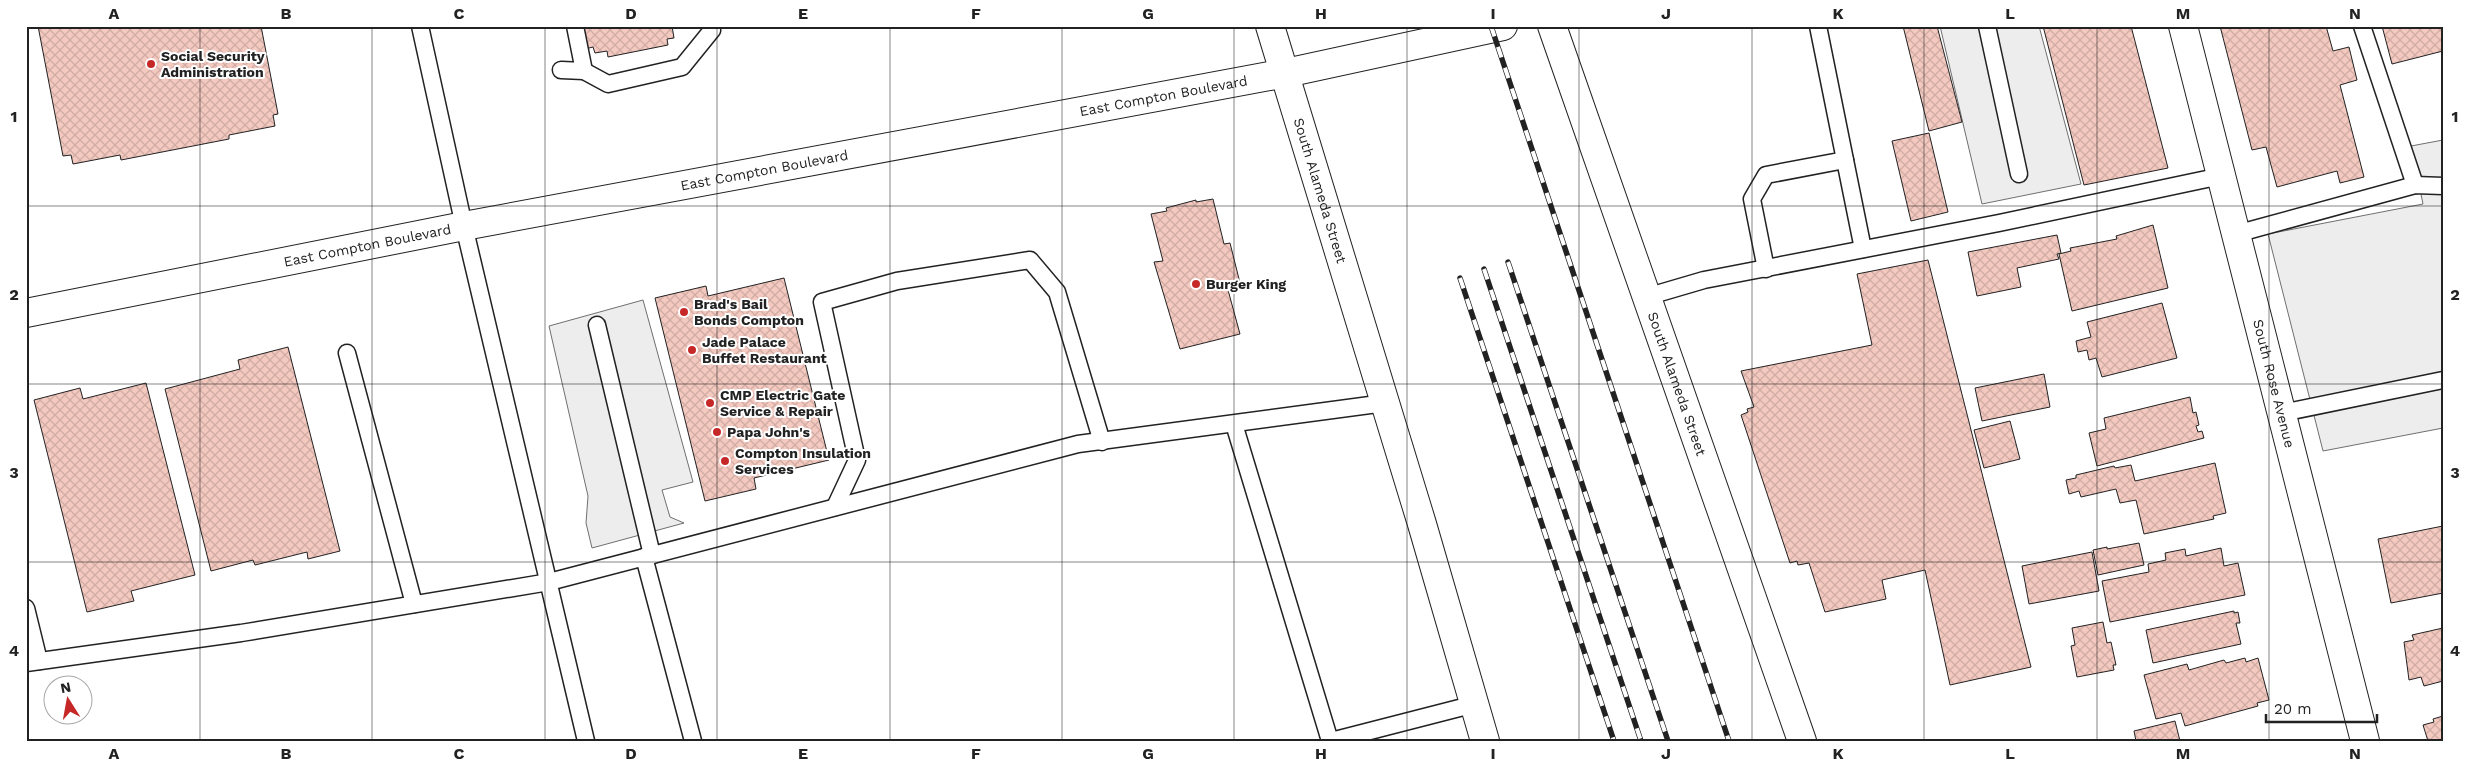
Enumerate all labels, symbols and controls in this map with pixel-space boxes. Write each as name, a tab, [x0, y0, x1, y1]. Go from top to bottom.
text: A	[109, 4, 120, 23]
text: B	[281, 4, 292, 23]
text: C	[454, 4, 465, 23]
text: D	[625, 4, 637, 23]
text: E	[798, 4, 808, 23]
text: F	[971, 4, 981, 23]
text: G	[1142, 4, 1154, 23]
text: H	[1315, 4, 1327, 23]
text: I	[1490, 4, 1496, 23]
text: J	[1661, 4, 1671, 23]
text: K	[1832, 4, 1844, 23]
text: L	[2005, 4, 2015, 23]
text: M	[2176, 4, 2190, 23]
text: N	[2349, 4, 2361, 23]
place label: Social Security Administration	[161, 48, 265, 80]
marker: Social Security Administration	[145, 58, 157, 70]
street label: East Compton Boulevard	[1078, 72, 1249, 119]
text: 1	[11, 107, 17, 126]
text: 1	[2452, 107, 2458, 126]
street label: South Alameda Street	[1291, 116, 1350, 265]
street label: East Compton Boulevard	[679, 147, 850, 194]
street label: East Compton Boulevard	[282, 221, 452, 270]
place label: Burger King	[1206, 276, 1286, 292]
marker: Burger King	[1190, 278, 1202, 290]
text: 2	[9, 285, 19, 304]
text: 2	[2450, 285, 2460, 304]
place label: Brad's Bail Bonds Compton	[694, 296, 804, 328]
marker: Brad's Bail Bonds Compton	[678, 306, 690, 318]
street label: South Alameda Street	[1645, 310, 1710, 458]
street label: South Rose Avenue	[2250, 318, 2298, 450]
place label: Jade Palace Buffet Restaurant	[702, 334, 827, 366]
marker: Jade Palace Buffet Restaurant	[686, 344, 698, 356]
place label: CMP Electric Gate Service & Repair	[720, 387, 845, 419]
marker: CMP Electric Gate Service & Repair	[704, 397, 716, 409]
place label: Papa John's	[727, 424, 811, 440]
marker: Papa John's	[711, 426, 723, 438]
place label: Compton Insulation Services	[735, 445, 871, 477]
marker: Compton Insulation Services	[719, 455, 731, 467]
text: 3	[9, 463, 19, 482]
text: 3	[2450, 463, 2460, 482]
text: 4	[9, 641, 19, 660]
text: 4	[2450, 641, 2460, 660]
north arrow	[42, 674, 92, 724]
text: N	[59, 678, 72, 696]
scale bar	[2266, 692, 2378, 724]
text: 20 m	[2274, 700, 2312, 718]
text: A	[109, 744, 120, 763]
text: B	[281, 744, 292, 763]
text: C	[454, 744, 465, 763]
text: D	[625, 744, 637, 763]
text: E	[798, 744, 808, 763]
text: F	[971, 744, 981, 763]
text: G	[1142, 744, 1154, 763]
text: H	[1315, 744, 1327, 763]
text: I	[1490, 744, 1496, 763]
text: J	[1661, 744, 1671, 763]
text: K	[1832, 744, 1844, 763]
text: L	[2005, 744, 2015, 763]
text: M	[2176, 744, 2190, 763]
text: N	[2349, 744, 2361, 763]

